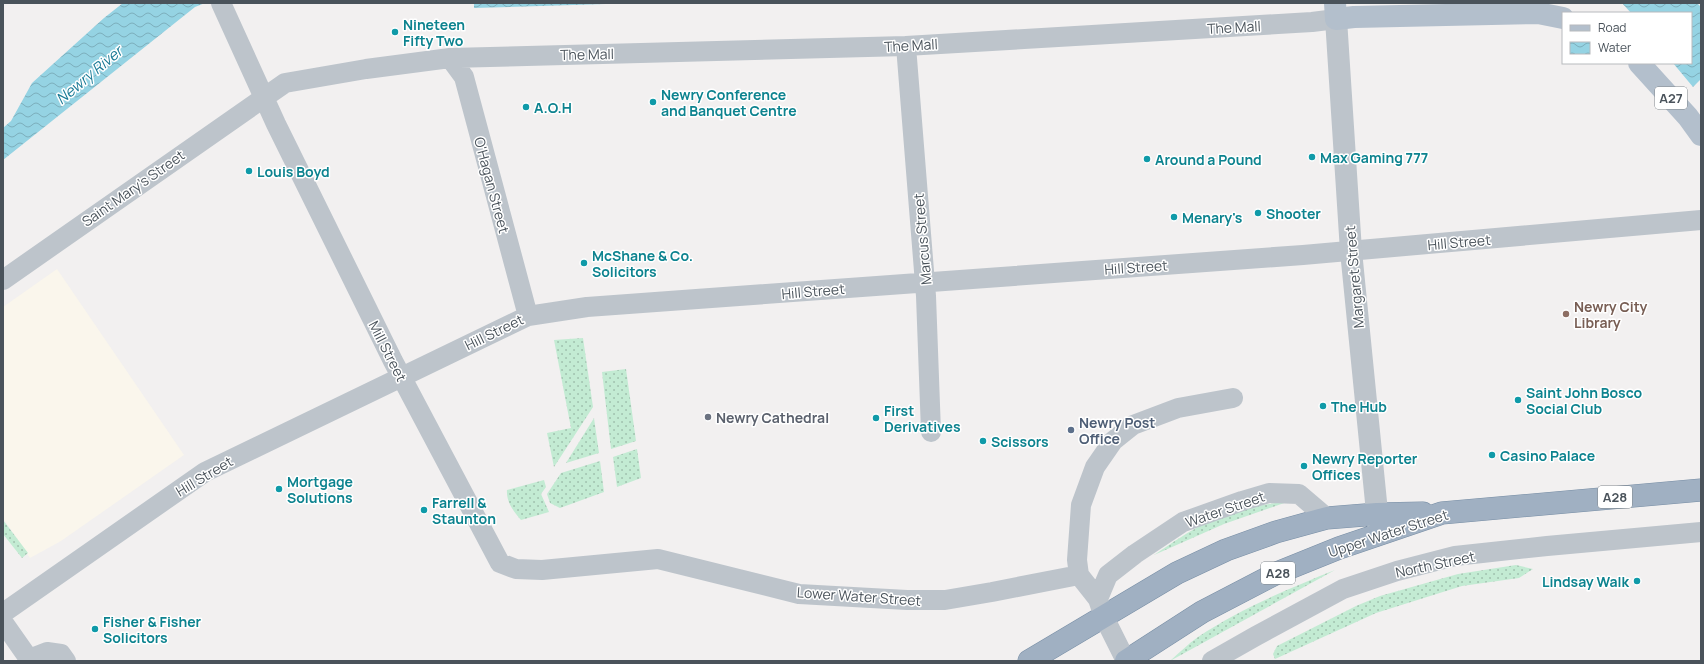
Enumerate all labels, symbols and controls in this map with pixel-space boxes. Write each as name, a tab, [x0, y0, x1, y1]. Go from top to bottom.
legend	[1562, 12, 1692, 64]
place label: Nineteen Fifty Two	[403, 15, 465, 50]
street label: The Mall	[1207, 16, 1261, 38]
text: Road	[1598, 19, 1626, 36]
marker: Nineteen Fifty Two	[390, 27, 400, 37]
street label: The Mall	[884, 34, 938, 56]
water label: Newry River	[51, 39, 129, 109]
text: Water	[1598, 39, 1632, 56]
street label: The Mall	[560, 44, 614, 64]
place label: Newry Conference and Banquet Centre	[661, 85, 797, 120]
road number: A27	[1655, 87, 1687, 109]
marker: Newry Conference and Banquet Centre	[648, 97, 658, 107]
place label: A.O.H	[534, 98, 572, 117]
marker: A.O.H	[521, 102, 531, 112]
street label: O'Hagan Street	[470, 135, 514, 236]
street label: Saint Mary's Street	[78, 145, 189, 231]
place label: Max Gaming 777	[1320, 148, 1428, 167]
place label: Around a Pound	[1155, 150, 1262, 169]
marker: Max Gaming 777	[1307, 152, 1317, 162]
marker: Around a Pound	[1142, 154, 1152, 164]
place label: Louis Boyd	[257, 162, 330, 181]
marker: Louis Boyd	[244, 166, 254, 176]
street label: Marcus Street	[909, 192, 935, 286]
place label: Shooter	[1266, 204, 1321, 223]
place label: Menary's	[1182, 208, 1243, 227]
marker: Shooter	[1253, 208, 1263, 218]
marker: Menary's	[1169, 212, 1179, 222]
street label: Margaret Street	[1340, 224, 1368, 329]
street label: Hill Street	[1427, 230, 1492, 254]
place label: McShane & Co. Solicitors	[592, 246, 693, 281]
street label: Hill Street	[1104, 255, 1169, 279]
marker: McShane & Co. Solicitors	[579, 258, 589, 268]
street label: Hill Street	[781, 279, 846, 303]
place label: Newry City Library	[1574, 297, 1648, 332]
street label: Hill Street	[461, 309, 527, 354]
marker: Newry City Library	[1561, 309, 1571, 319]
street label: Mill Street	[365, 318, 412, 385]
place label: Saint John Bosco Social Club	[1526, 383, 1643, 418]
marker: Saint John Bosco Social Club	[1513, 395, 1523, 405]
place label: The Hub	[1331, 397, 1387, 416]
place label: First Derivatives	[884, 401, 961, 436]
marker: The Hub	[1318, 401, 1328, 411]
place label: Newry Cathedral	[716, 408, 829, 427]
marker: Newry Cathedral	[703, 412, 713, 422]
marker: First Derivatives	[871, 413, 881, 423]
place label: Newry Post Office	[1079, 413, 1155, 448]
marker: Newry Post Office	[1066, 425, 1076, 435]
place label: Scissors	[991, 432, 1049, 451]
marker: Scissors	[978, 436, 988, 446]
place label: Casino Palace	[1500, 446, 1595, 465]
place label: Newry Reporter Offices	[1312, 449, 1418, 484]
marker: Casino Palace	[1487, 450, 1497, 460]
street label: Hill Street	[172, 451, 236, 500]
marker: Newry Reporter Offices	[1299, 461, 1309, 471]
place label: Mortgage Solutions	[287, 472, 353, 507]
marker: Mortgage Solutions	[274, 484, 284, 494]
street label: Water Street	[1183, 486, 1268, 531]
road number: A28	[1598, 486, 1632, 508]
place label: Farrell & Staunton	[432, 493, 496, 528]
marker: Farrell & Staunton	[419, 505, 429, 515]
street label: Upper Water Street	[1326, 505, 1451, 561]
street label: North Street	[1394, 546, 1477, 582]
road number: A28	[1261, 562, 1295, 584]
place label: Lindsay Walk	[1542, 572, 1629, 591]
marker: Lindsay Walk	[1632, 576, 1642, 586]
street label: Lower Water Street	[796, 582, 922, 610]
place label: Fisher & Fisher Solicitors	[103, 612, 202, 647]
marker: Fisher & Fisher Solicitors	[90, 624, 100, 634]

